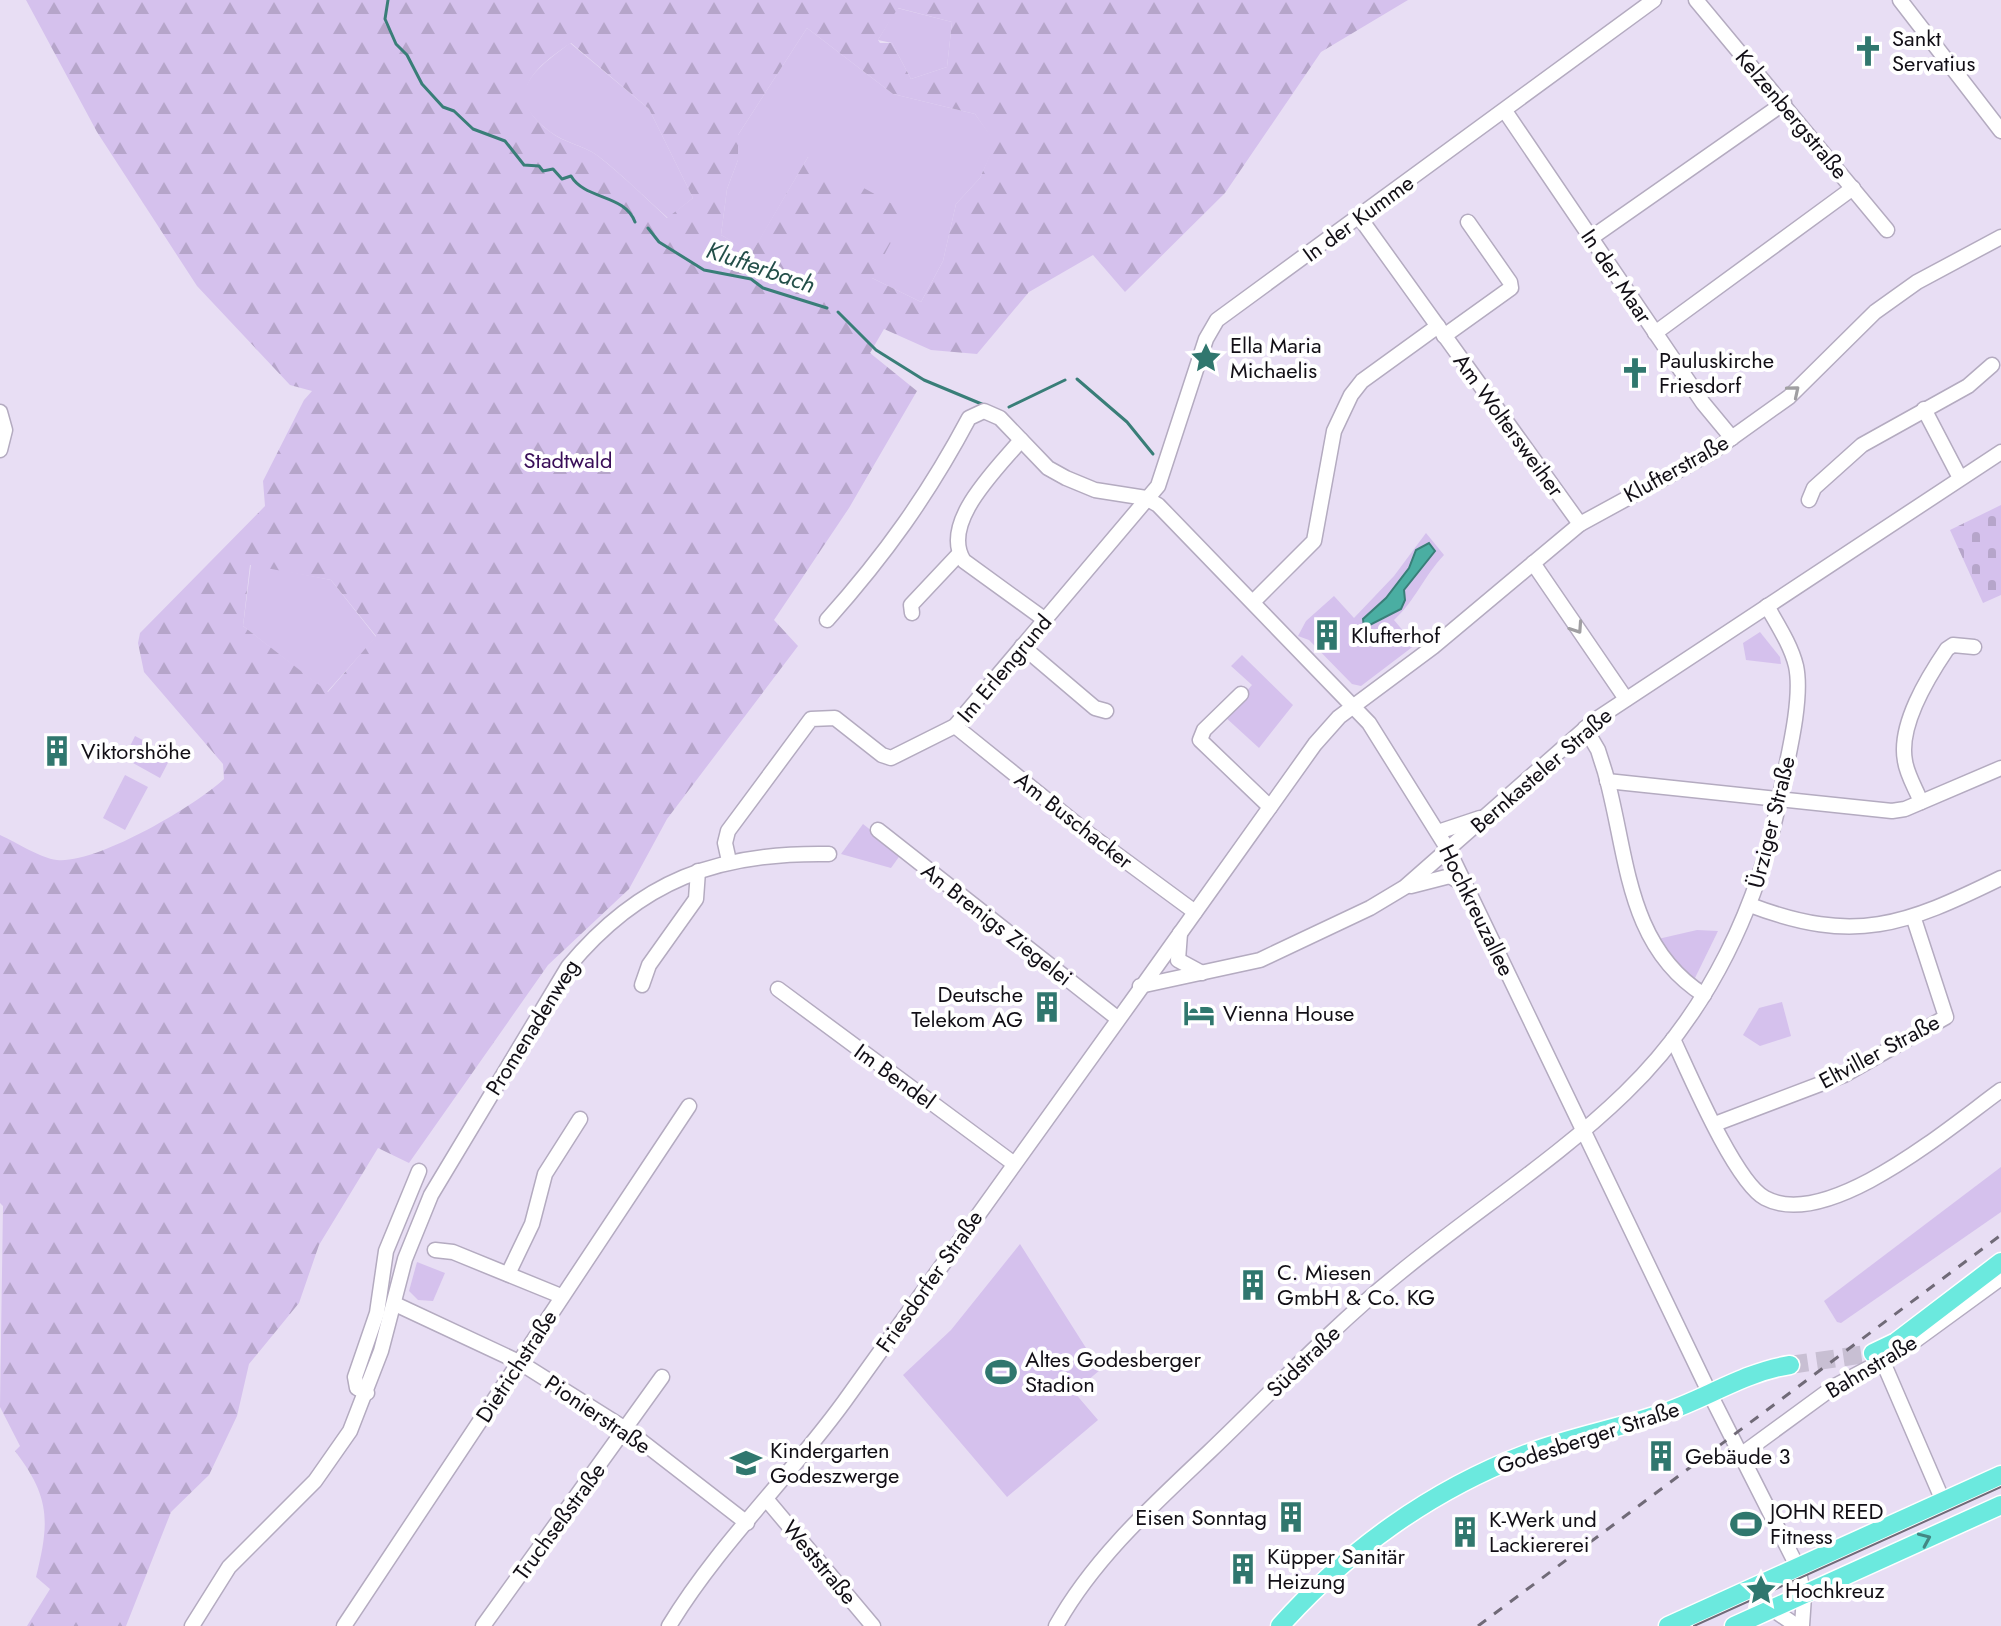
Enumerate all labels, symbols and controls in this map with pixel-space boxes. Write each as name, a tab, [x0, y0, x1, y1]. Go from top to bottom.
place label: Sankt Servatius	[1892, 22, 1975, 79]
church icon: Sankt Servatius	[1851, 34, 1885, 68]
street label: Kelzenbergstraße	[1728, 42, 1856, 186]
street label: In der Kumme	[1296, 167, 1420, 269]
street label: In der Maar	[1574, 222, 1661, 330]
water label: Klufterbach	[702, 232, 820, 302]
place label: Ella Maria Michaelis	[1230, 329, 1322, 386]
place icon: Ella Maria Michaelis	[1189, 341, 1223, 375]
place label: Pauluskirche Friesdorf	[1659, 344, 1774, 401]
street label: Am Woltersweiher	[1446, 347, 1572, 504]
church icon: Pauluskirche Friesdorf	[1618, 356, 1652, 390]
one-way arrow	[1785, 386, 1800, 401]
street label: Klufterstraße	[1618, 426, 1734, 510]
park label: Stadtwald	[524, 444, 612, 476]
street label: Im Erlengrund	[949, 607, 1059, 729]
building icon: Klufterhof	[1310, 618, 1344, 652]
place label: Klufterhof	[1351, 619, 1441, 651]
one-way arrow	[1567, 619, 1582, 633]
street label: Bernkasteler Straße	[1463, 699, 1619, 841]
building icon: Viktorshöhe	[40, 734, 74, 768]
place label: Viktorshöhe	[81, 735, 191, 767]
street label: Ürziger Straße	[1739, 753, 1803, 891]
street label: Am Buschacker	[1008, 764, 1140, 877]
street label: Hochkreuzallee	[1431, 839, 1523, 981]
street label: An Brenigs Ziegelei	[915, 855, 1079, 993]
street label: Promenadenweg	[477, 953, 587, 1101]
place label: Deutsche Telekom AG	[911, 978, 1023, 1035]
building icon: Deutsche Telekom AG	[1030, 990, 1064, 1024]
hotel icon: Vienna House	[1182, 996, 1216, 1030]
place label: Vienna House	[1223, 997, 1354, 1029]
street label: Eltviller Straße	[1813, 1006, 1945, 1096]
street label: Im Bendel	[848, 1036, 942, 1116]
street label: Friesdorfer Straße	[868, 1203, 990, 1359]
place label: C. Miesen GmbH & Co. KG	[1277, 1256, 1435, 1313]
building icon: C. Miesen GmbH & Co. KG	[1236, 1268, 1270, 1302]
street label: Dietrichstraße	[468, 1303, 564, 1429]
street label: Südstraße	[1259, 1317, 1347, 1405]
street label: Bahnstraße	[1819, 1326, 1923, 1406]
place label: Altes Godesberger Stadion	[1025, 1343, 1201, 1400]
sports icon: Altes Godesberger Stadion	[984, 1355, 1018, 1389]
street label: Pionierstraße	[538, 1367, 658, 1461]
street label: Godesberger Straße	[1493, 1392, 1683, 1482]
place label: Kindergarten Godeszwerge	[770, 1434, 899, 1491]
building icon: Gebäude 3	[1644, 1439, 1678, 1473]
place label: Gebäude 3	[1685, 1440, 1791, 1472]
school or university icon: Kindergarten Godeszwerge	[729, 1446, 763, 1480]
street label: Truchseßstraße	[505, 1456, 613, 1586]
place label: JOHN REED Fitness	[1767, 1495, 1884, 1552]
building icon: Eisen Sonntag	[1274, 1500, 1308, 1534]
place label: Eisen Sonntag	[1135, 1501, 1267, 1533]
place label: K-Werk und Lackiererei	[1489, 1503, 1597, 1560]
sports icon: JOHN REED Fitness	[1729, 1507, 1763, 1541]
street label: Weststraße	[775, 1513, 865, 1611]
building icon: K-Werk und Lackiererei	[1448, 1515, 1482, 1549]
one-way arrow	[1917, 1532, 1932, 1548]
place label: Küpper Sanitär Heizung	[1267, 1540, 1405, 1597]
building icon: Küpper Sanitär Heizung	[1226, 1552, 1260, 1586]
place icon: Hochkreuz	[1744, 1573, 1778, 1607]
place label: Hochkreuz	[1785, 1574, 1885, 1606]

